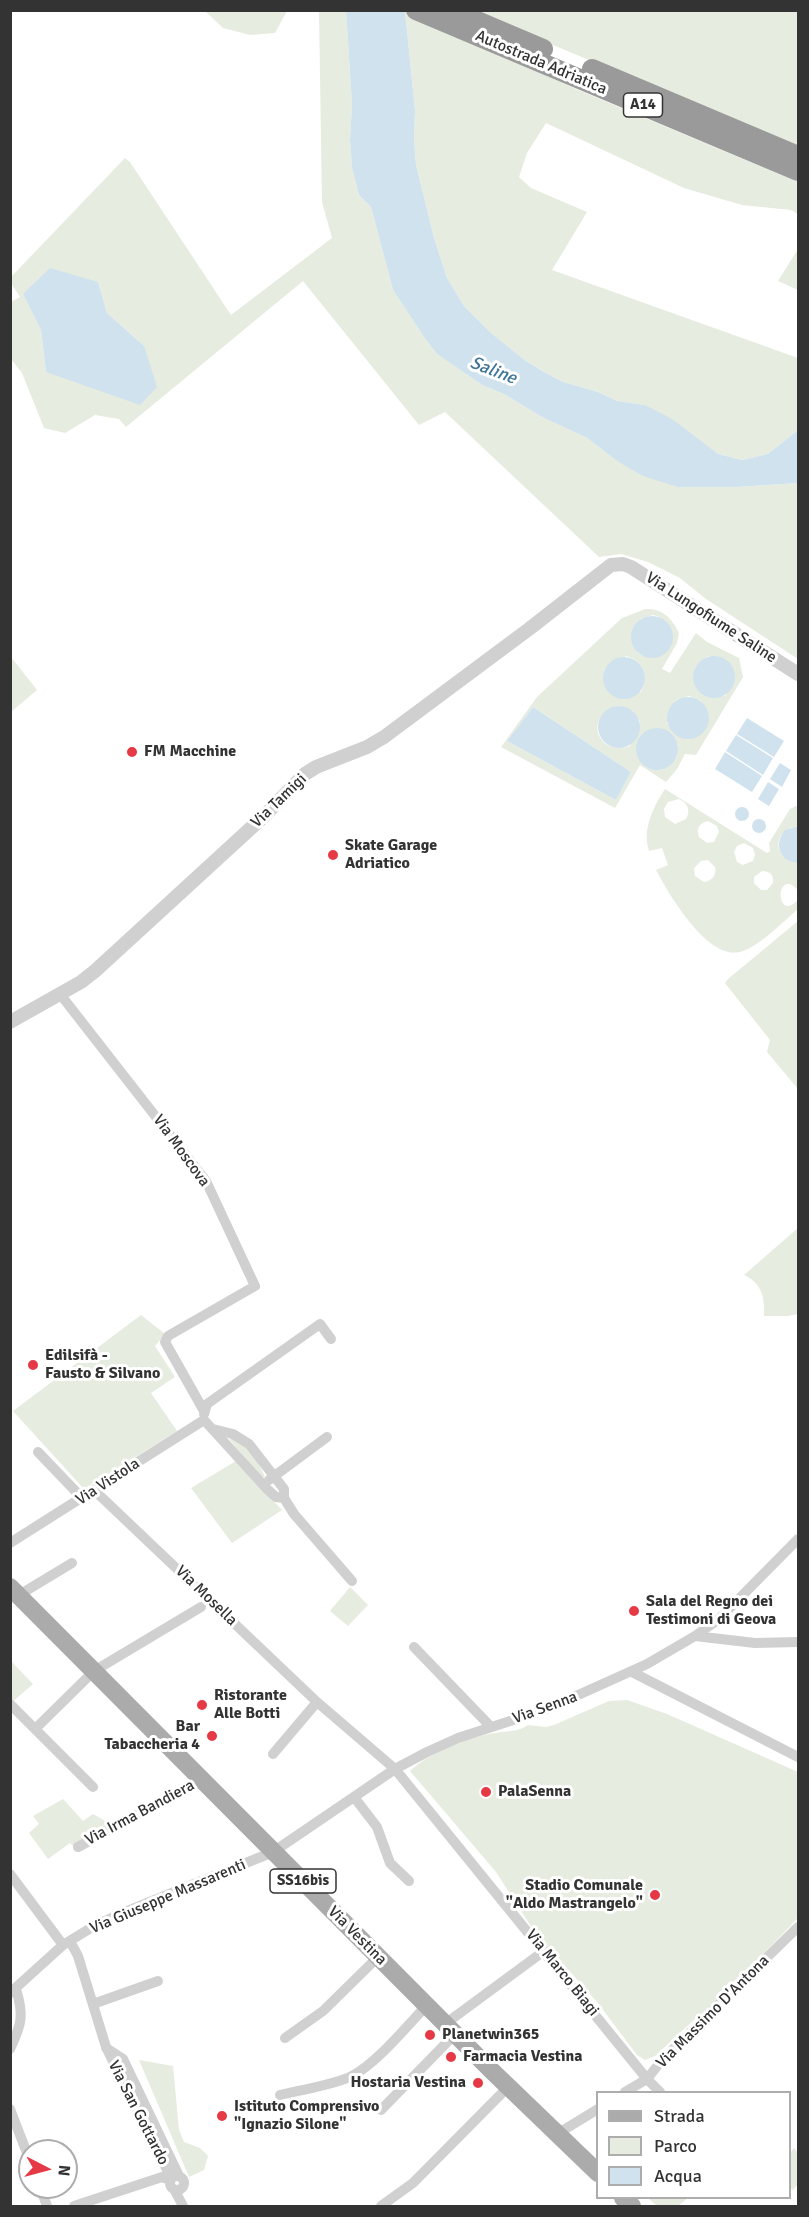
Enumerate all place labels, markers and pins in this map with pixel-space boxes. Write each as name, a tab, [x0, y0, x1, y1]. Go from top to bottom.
place label: FM Macchine	[144, 742, 236, 762]
marker: FM Macchine	[125, 745, 139, 759]
place label: Skate Garage Adriatico	[345, 836, 437, 874]
marker: Skate Garage Adriatico	[326, 848, 340, 862]
place label: Edilsifà - Fausto & Silvano	[45, 1346, 160, 1384]
marker: Edilsifà - Fausto & Silvano	[26, 1358, 40, 1372]
place label: Sala del Regno dei Testimoni di Geova	[646, 1592, 776, 1630]
marker: Sala del Regno dei Testimoni di Geova	[627, 1604, 641, 1618]
place label: Ristorante Alle Botti	[214, 1686, 287, 1724]
marker: Ristorante Alle Botti	[195, 1698, 209, 1712]
place label: Bar Tabaccheria 4	[105, 1717, 200, 1755]
marker: Bar Tabaccheria 4	[205, 1729, 219, 1743]
place label: PalaSenna	[498, 1782, 571, 1802]
marker: PalaSenna	[479, 1785, 493, 1799]
place label: Stadio Comunale "Aldo Mastrangelo"	[506, 1876, 643, 1914]
marker: Stadio Comunale "Aldo Mastrangelo"	[648, 1888, 662, 1902]
place label: Planetwin365	[442, 2025, 540, 2045]
marker: Planetwin365	[423, 2028, 437, 2042]
place label: Farmacia Vestina	[463, 2047, 583, 2067]
marker: Farmacia Vestina	[444, 2050, 458, 2064]
place label: Hostaria Vestina	[351, 2073, 466, 2093]
marker: Hostaria Vestina	[471, 2076, 485, 2090]
place label: Istituto Comprensivo "Ignazio Silone"	[234, 2097, 379, 2135]
marker: Istituto Comprensivo "Ignazio Silone"	[215, 2109, 229, 2123]

